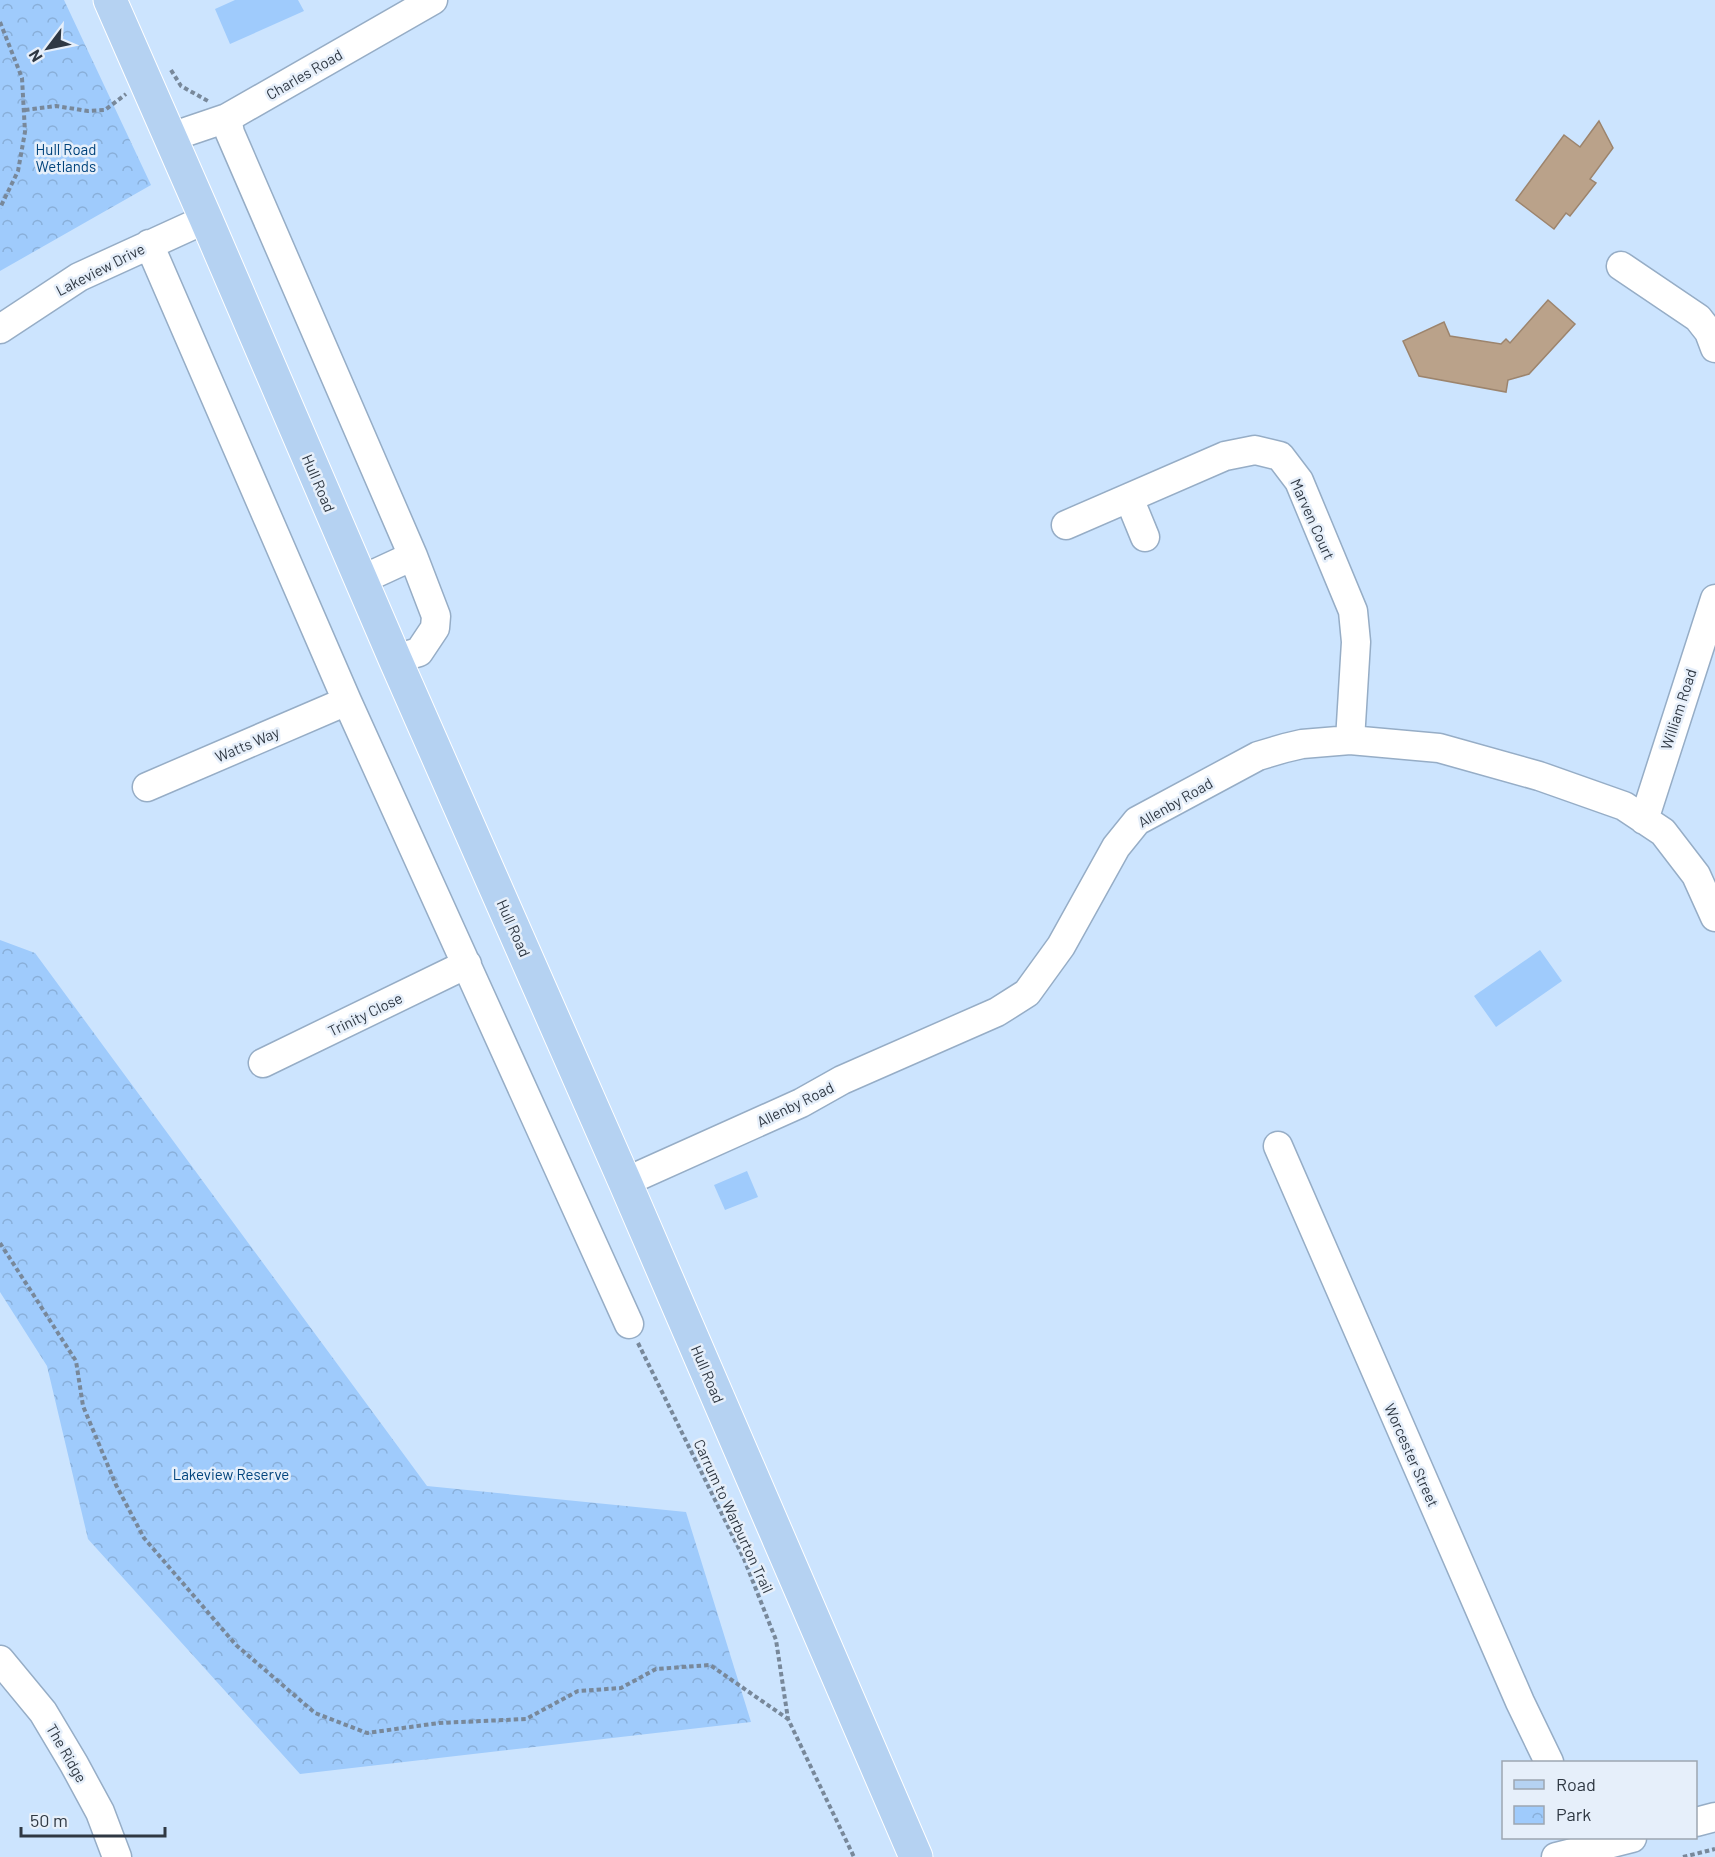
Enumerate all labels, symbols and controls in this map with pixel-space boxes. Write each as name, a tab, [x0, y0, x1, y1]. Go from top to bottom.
north arrow	[18, 18, 78, 78]
street label: Charles Road	[263, 45, 345, 103]
text: N	[24, 47, 46, 66]
park label: Hull Road Wetlands	[36, 140, 96, 175]
street label: Lakeview Drive	[53, 239, 147, 299]
street label: Hull Road	[299, 451, 339, 515]
street label: Marven Court	[1287, 476, 1339, 562]
street label: William Road	[1656, 666, 1700, 752]
street label: Watts Way	[212, 722, 282, 766]
street label: Allenby Road	[1134, 773, 1216, 831]
street label: Hull Road	[493, 897, 535, 959]
street label: Trinity Close	[325, 988, 405, 1040]
street label: Allenby Road	[754, 1078, 836, 1130]
street label: Hull Road	[688, 1342, 728, 1406]
street label: Worcester Street	[1381, 1400, 1443, 1510]
street label: Carrum to Warburton Trail	[690, 1436, 778, 1596]
park label: Lakeview Reserve	[173, 1465, 289, 1483]
street label: The Ridge	[43, 1720, 91, 1786]
legend	[1502, 1761, 1697, 1839]
text: Road	[1556, 1773, 1596, 1795]
scale bar	[21, 1800, 165, 1838]
text: Park	[1556, 1803, 1591, 1825]
text: 50 m	[30, 1809, 68, 1831]

